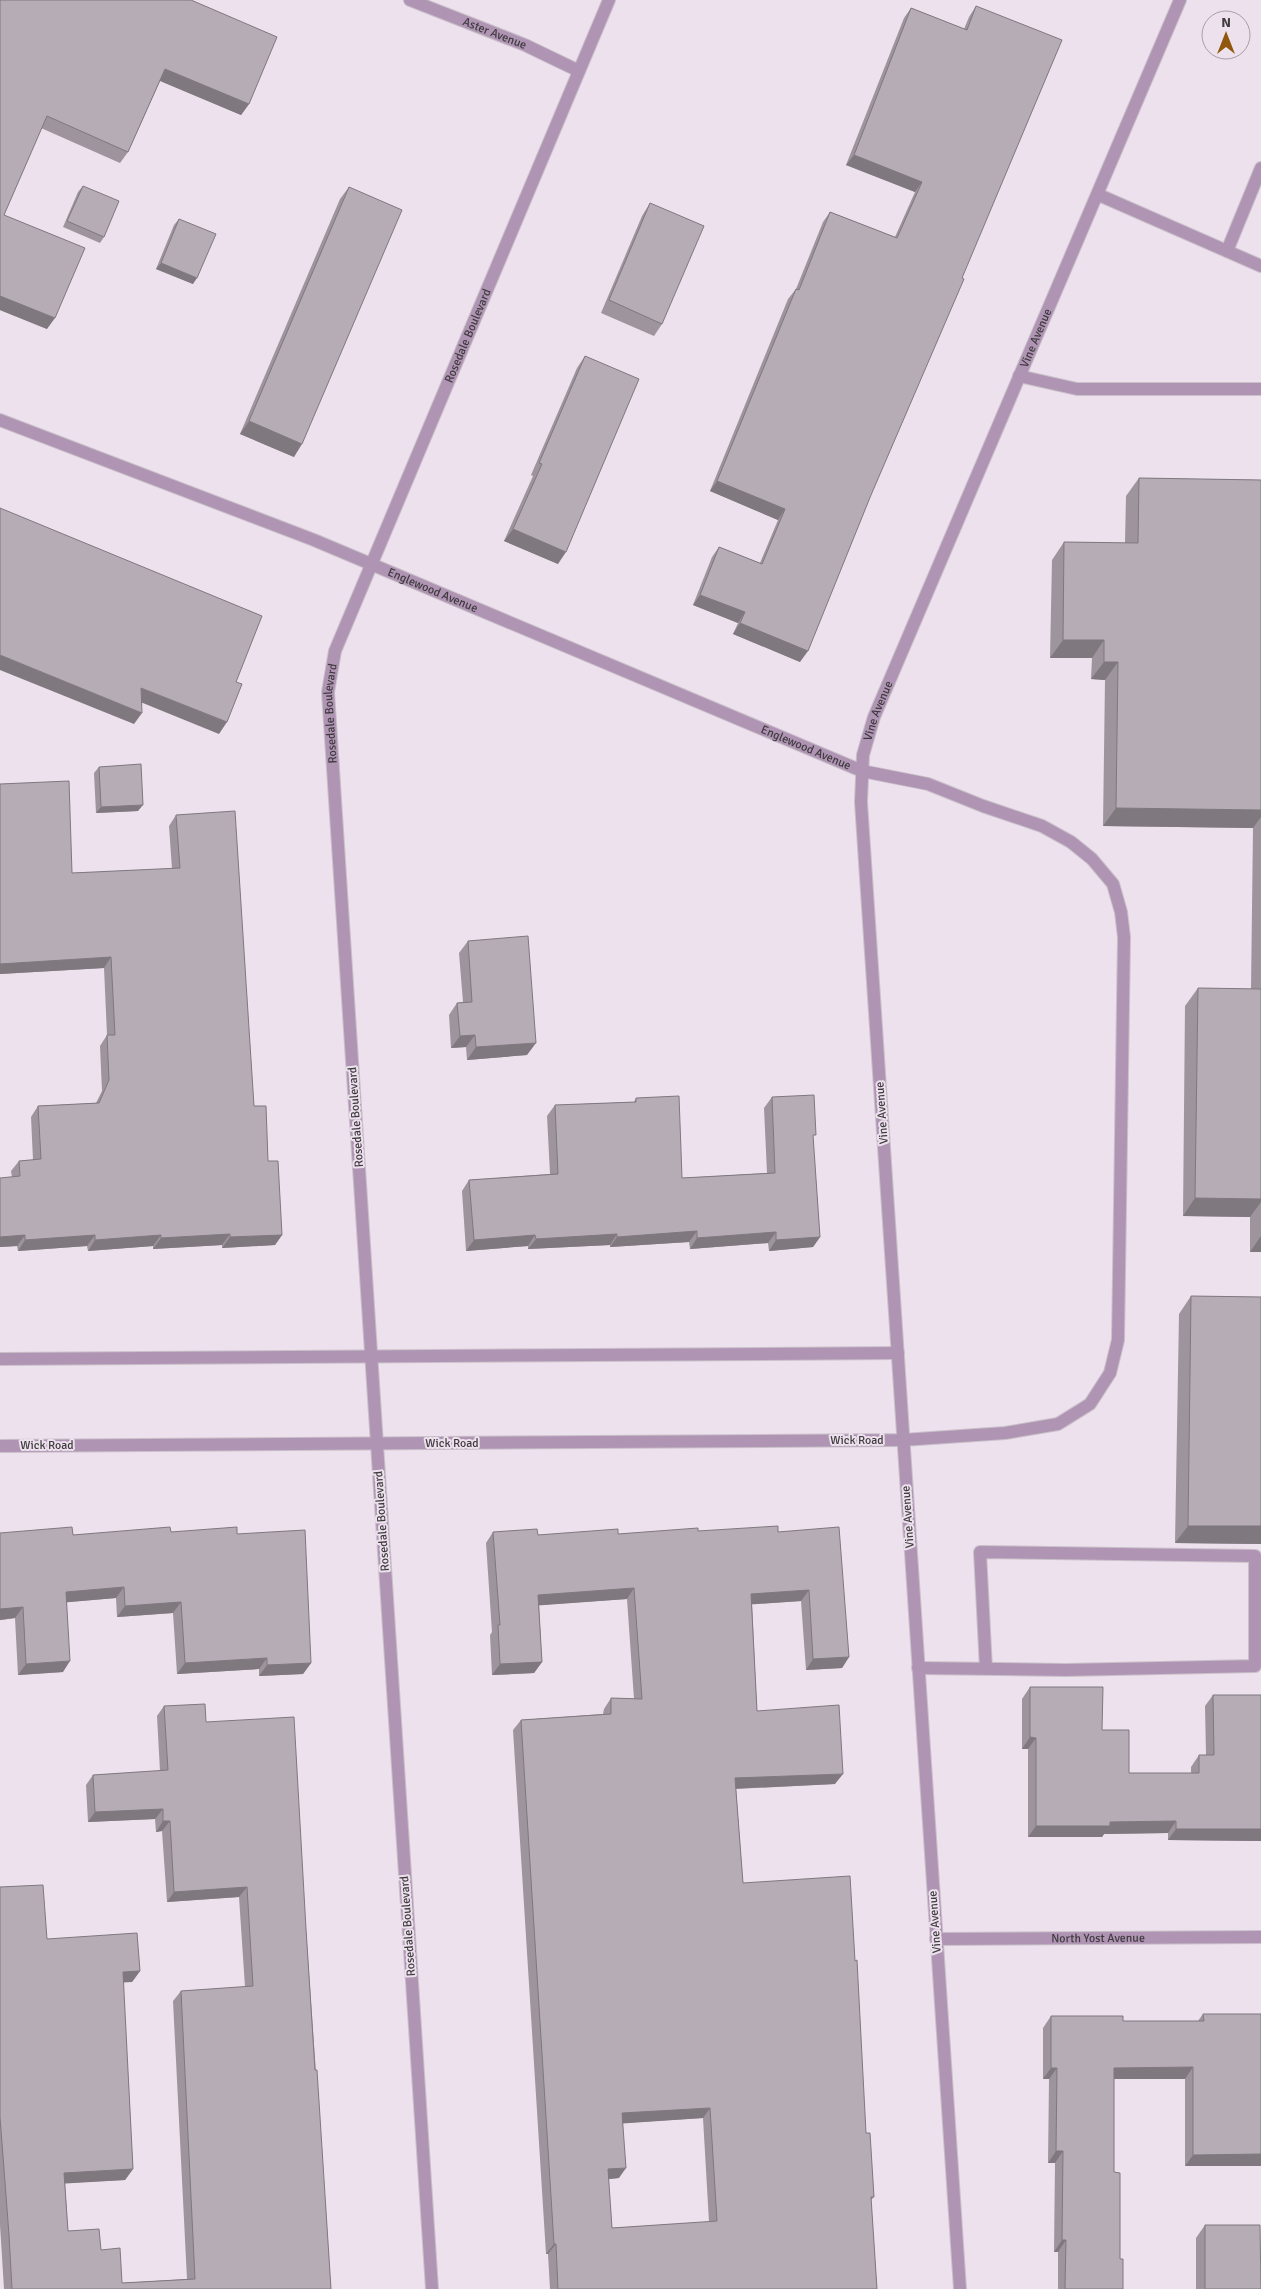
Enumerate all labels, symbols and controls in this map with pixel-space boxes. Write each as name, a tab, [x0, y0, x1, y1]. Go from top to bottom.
north arrow	[1201, 10, 1251, 60]
street label: Aster Avenue	[461, 14, 529, 52]
text: N	[1221, 14, 1231, 31]
street label: Rosedale Boulevard	[441, 286, 494, 385]
street label: Vine Avenue	[1017, 306, 1055, 370]
street label: Englewood Avenue	[385, 564, 480, 616]
street label: Rosedale Boulevard	[320, 662, 340, 764]
street label: Vine Avenue	[860, 679, 896, 742]
street label: Englewood Avenue	[759, 722, 853, 773]
street label: Rosedale Boulevard	[345, 1066, 367, 1168]
street label: Vine Avenue	[872, 1081, 892, 1145]
street label: Wick Road	[830, 1433, 884, 1448]
street label: Wick Road	[425, 1436, 479, 1451]
street label: Wick Road	[20, 1438, 74, 1453]
street label: Rosedale Boulevard	[371, 1470, 393, 1572]
street label: Vine Avenue	[898, 1485, 918, 1549]
street label: Rosedale Boulevard	[397, 1875, 419, 1977]
street label: Vine Avenue	[925, 1890, 945, 1954]
street label: North Yost Avenue	[1051, 1930, 1145, 1946]

